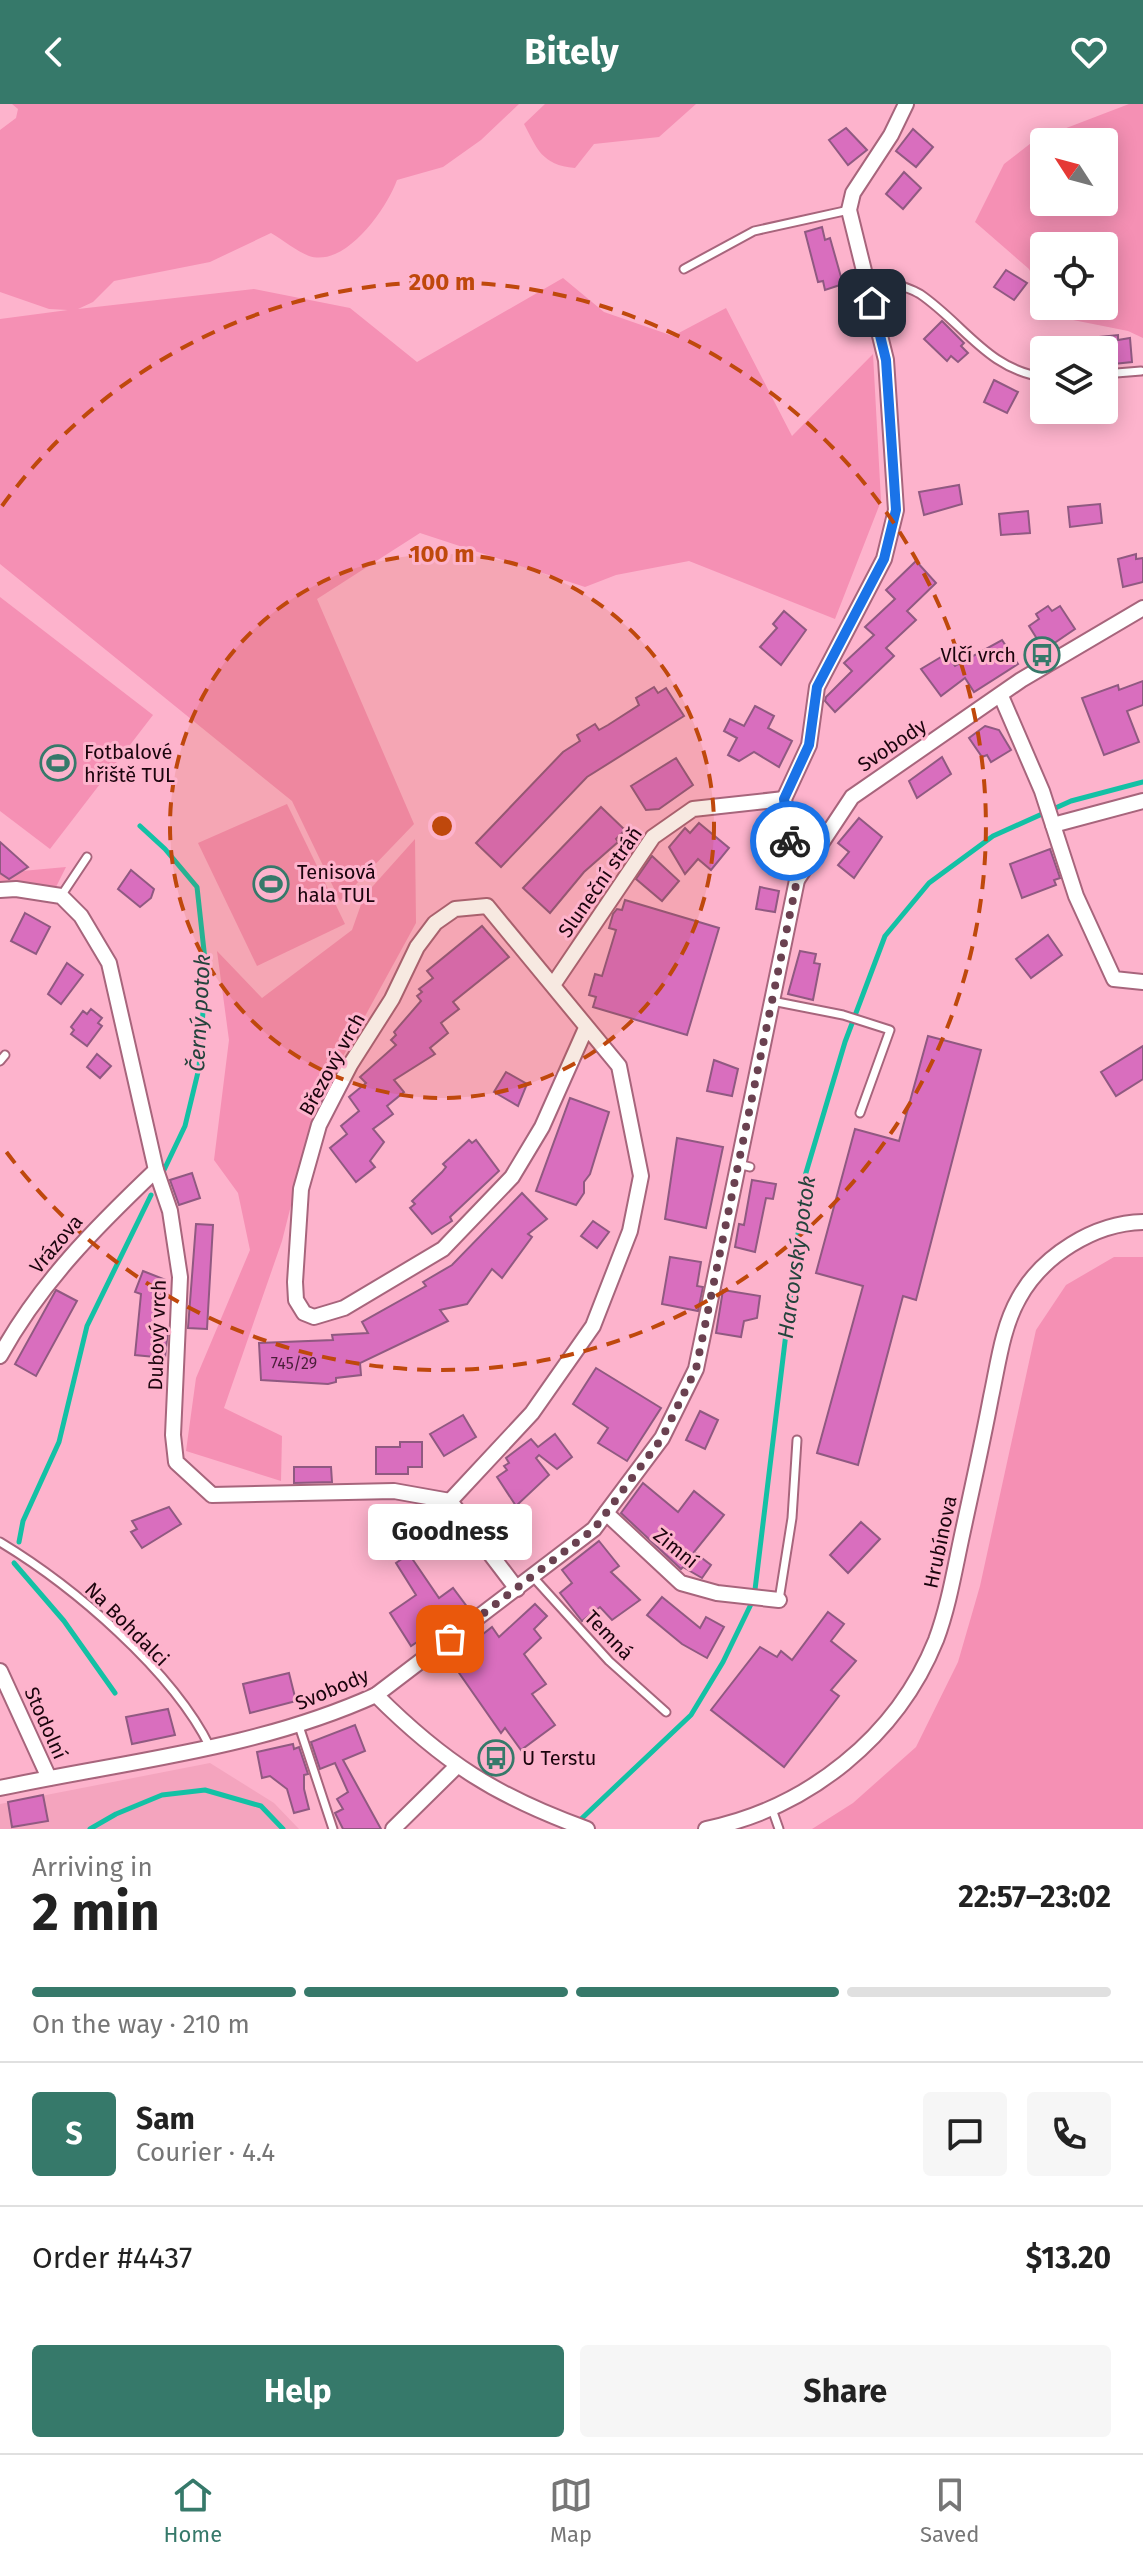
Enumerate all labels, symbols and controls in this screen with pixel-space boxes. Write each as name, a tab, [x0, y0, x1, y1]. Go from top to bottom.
icon: back	[32, 30, 76, 74]
text: Bitely	[524, 30, 619, 74]
icon: heart	[1067, 30, 1111, 74]
north arrow	[1030, 128, 1118, 216]
map controls	[1030, 128, 1118, 424]
button: locate	[1030, 232, 1118, 320]
text: 200 m	[409, 268, 475, 296]
pin	[838, 269, 906, 337]
icon: home	[850, 281, 894, 325]
button: layers	[1030, 336, 1118, 424]
text: 100 m	[409, 540, 475, 568]
bus stop icon: Vlčí vrch	[1023, 636, 1061, 674]
place label: Vlčí vrch	[940, 643, 1016, 667]
street label: Svobody	[853, 713, 931, 777]
place label: Fotbalové hřiště TUL	[84, 740, 175, 787]
sports icon: Fotbalové hřiště TUL	[39, 744, 77, 782]
courier	[750, 801, 830, 881]
centre of rings	[428, 812, 456, 840]
icon: bike	[768, 819, 812, 863]
street label: Sluneční stráň	[553, 822, 647, 942]
place label: Tenisová hala TUL	[297, 860, 376, 907]
sports icon: Tenisová hala TUL	[252, 865, 290, 903]
water label: Černý potok	[183, 953, 216, 1073]
street label: Březový vrch	[294, 1009, 370, 1119]
water label: Harcovský potok	[772, 1174, 821, 1340]
street label: Vrázova	[24, 1210, 88, 1278]
street label: Dubový vrch	[143, 1279, 171, 1391]
house number: 745/29	[271, 1354, 317, 1373]
street label: Hrubínova	[918, 1493, 962, 1591]
callout: Goodness	[368, 1503, 532, 1559]
text: Goodness	[391, 1516, 509, 1547]
street label: Zimní	[649, 1523, 703, 1573]
street label: Na Bohdalci	[80, 1577, 174, 1671]
pin	[416, 1605, 484, 1673]
street label: Temná	[580, 1605, 638, 1665]
icon: bag	[428, 1617, 472, 1661]
street label: Svobody	[292, 1663, 373, 1715]
street label: Stodolní	[20, 1683, 73, 1763]
bus stop icon: U Terstu	[477, 1739, 515, 1777]
place label: U Terstu	[522, 1746, 596, 1770]
text: Arriving in	[32, 1852, 153, 1883]
text: 22:57–23:02	[958, 1879, 1111, 1915]
text: 2 min	[32, 1881, 160, 1944]
text: On the way · 210 m	[32, 2009, 250, 2040]
button: chat	[923, 2092, 1007, 2176]
button: phone	[1027, 2092, 1111, 2176]
text: Sam	[136, 2101, 195, 2137]
text: S	[65, 2116, 83, 2152]
text: Courier · 4.4	[136, 2137, 275, 2168]
text: Order #4437	[32, 2240, 192, 2276]
text: $13.20	[1026, 2240, 1111, 2276]
button: Help	[32, 2345, 564, 2437]
button: Share	[580, 2345, 1111, 2437]
tab: Home	[163, 2473, 222, 2548]
tab: Map	[549, 2473, 593, 2548]
tab: Saved	[920, 2473, 980, 2548]

